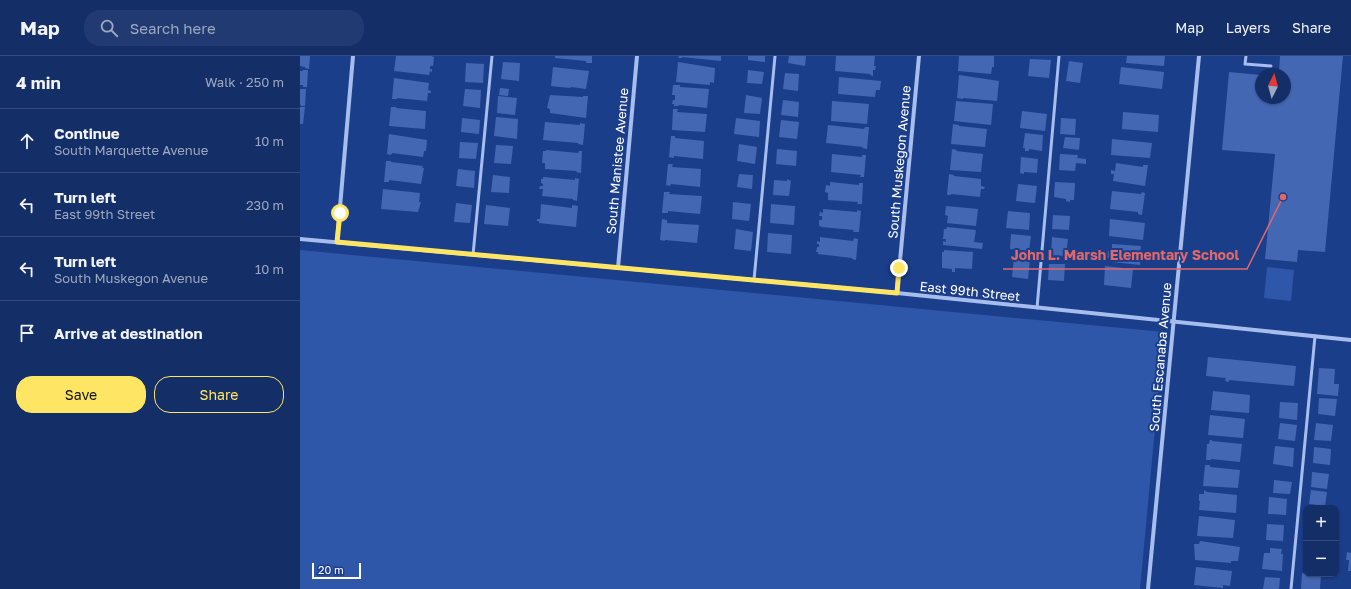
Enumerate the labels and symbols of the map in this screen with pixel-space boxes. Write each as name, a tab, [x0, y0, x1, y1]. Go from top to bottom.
north arrow	[1255, 68, 1291, 104]
street label: South Muskegon Avenue	[884, 85, 914, 239]
street label: South Manistee Avenue	[603, 87, 631, 235]
route start	[331, 204, 349, 222]
callout: John L. Marsh Elementary School	[1003, 243, 1247, 269]
text: John L. Marsh Elementary School	[1011, 246, 1239, 263]
route end	[890, 259, 908, 277]
street label: East 99th Street	[919, 278, 1021, 304]
street label: South Escanaba Avenue	[1146, 282, 1174, 432]
scale bar	[312, 561, 361, 580]

